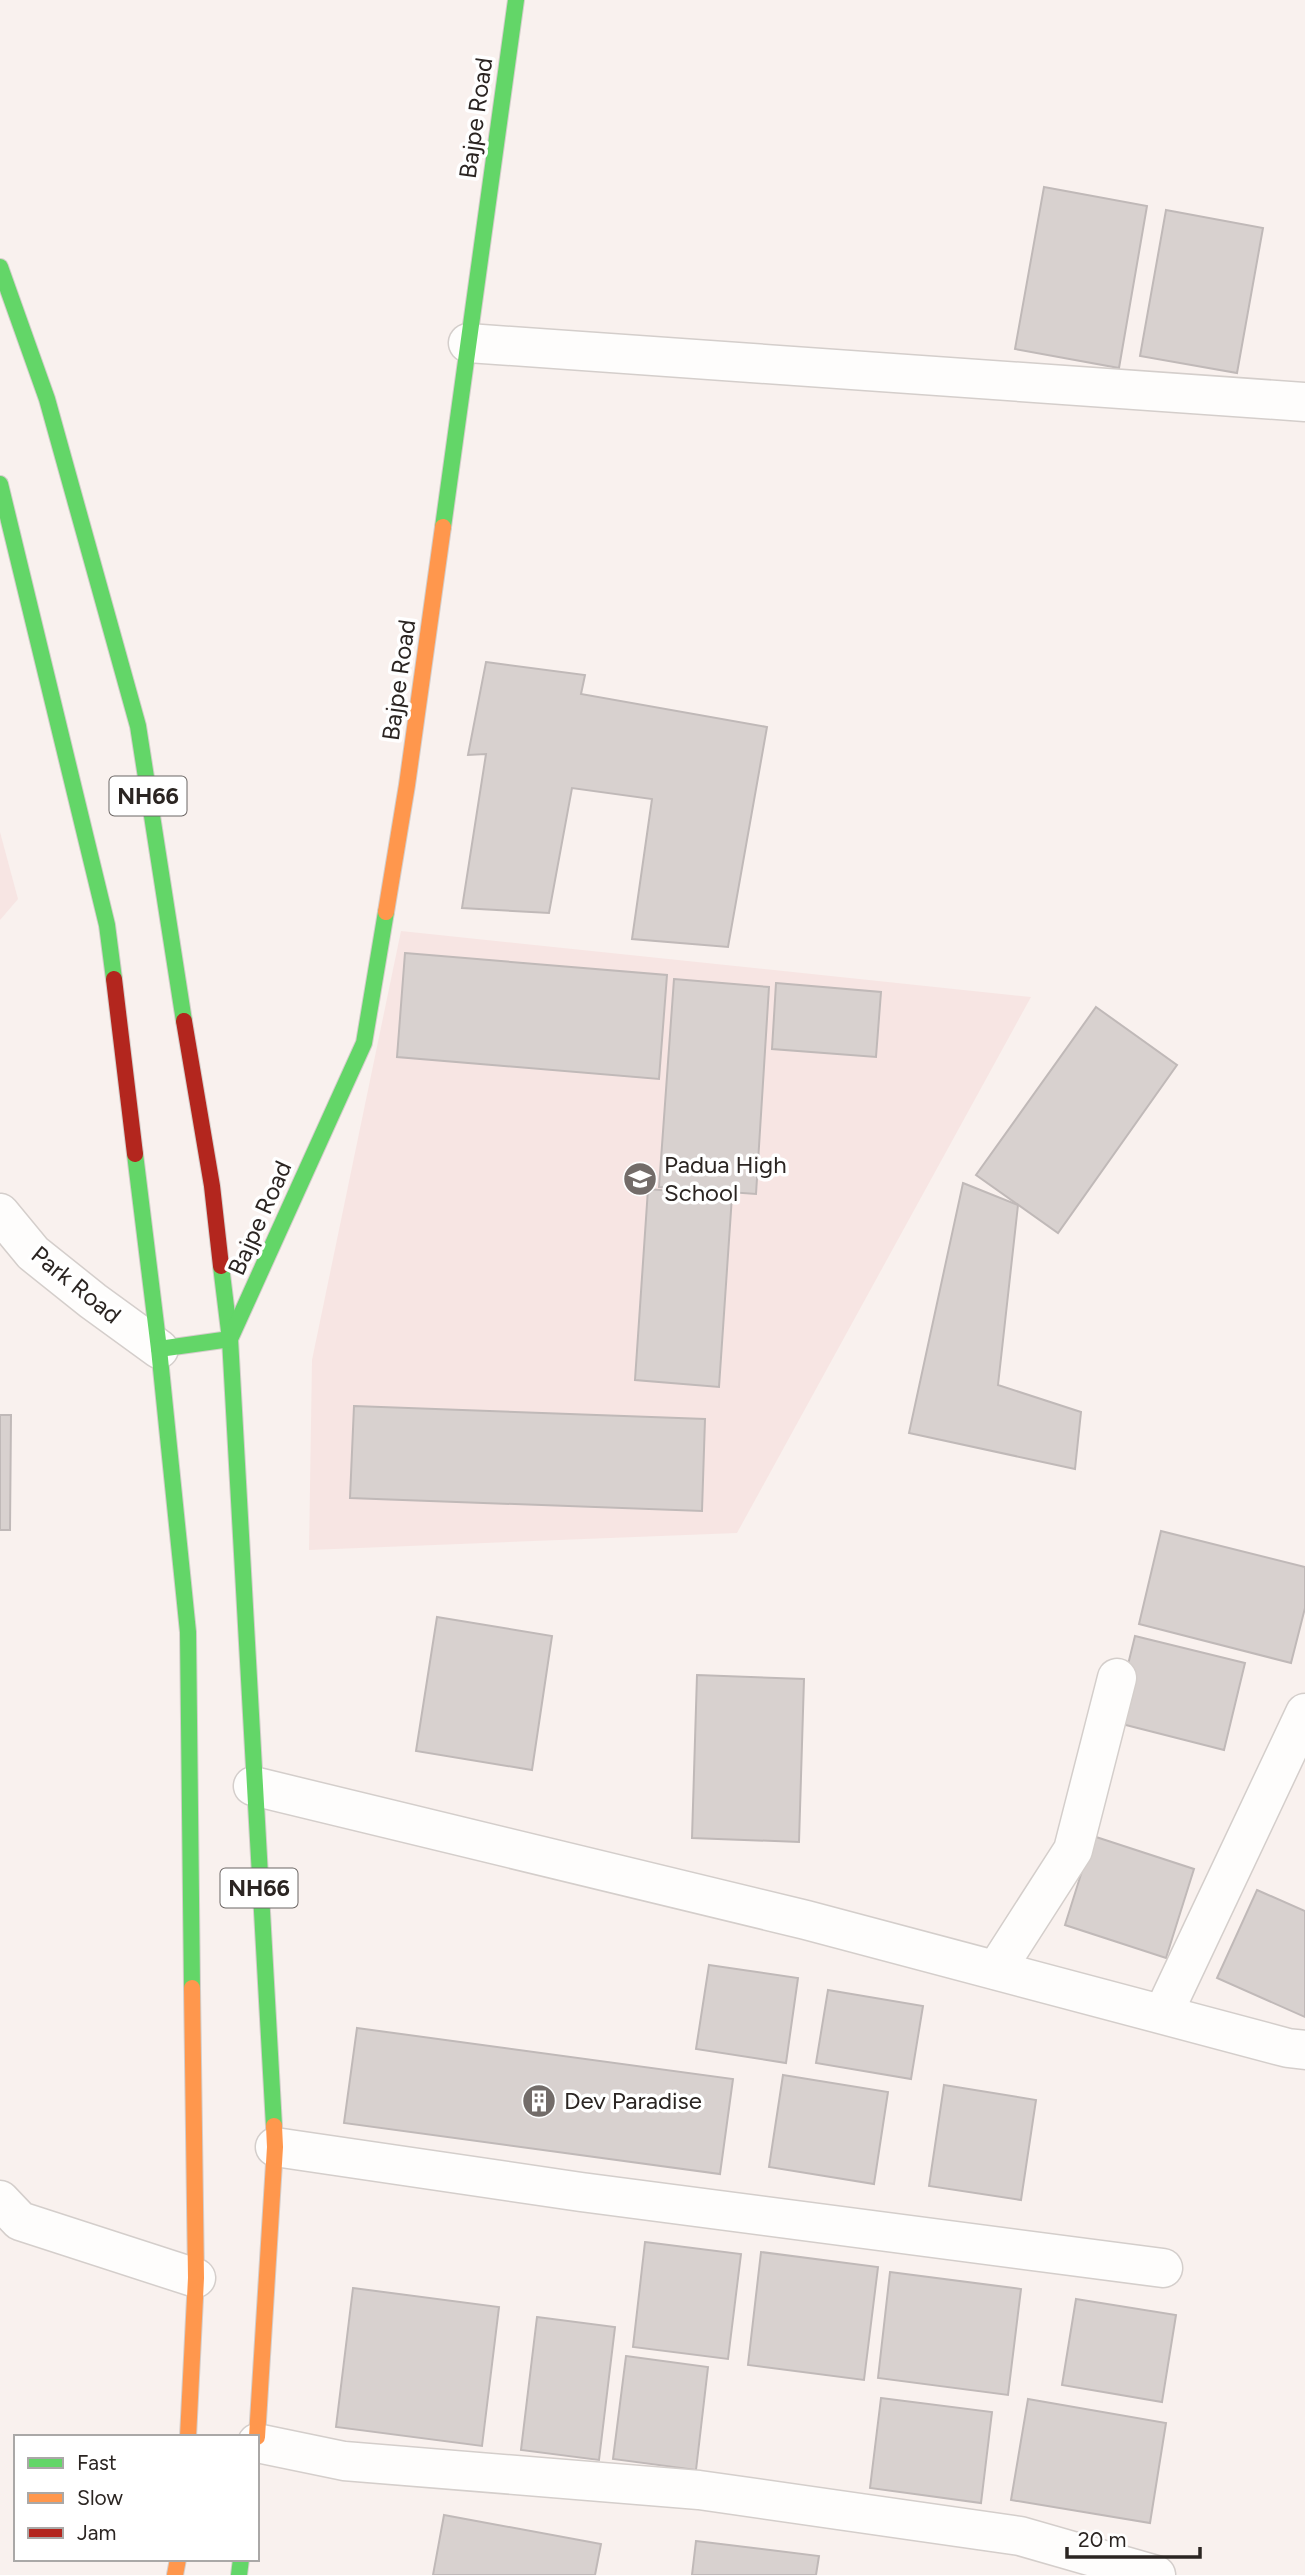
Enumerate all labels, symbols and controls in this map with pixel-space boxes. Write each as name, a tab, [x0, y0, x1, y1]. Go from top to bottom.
street label: Bajpe Road	[453, 56, 498, 180]
street label: Bajpe Road	[376, 618, 421, 742]
road number: NH66	[110, 776, 186, 816]
place label: Padua High School	[664, 1150, 787, 1207]
street label: Bajpe Road	[222, 1156, 298, 1279]
school or university icon: Padua High School	[621, 1160, 659, 1198]
street label: Park Road	[26, 1240, 127, 1329]
road number: NH66	[220, 1868, 298, 1908]
building icon: Dev Paradise	[520, 2082, 558, 2120]
place label: Dev Paradise	[564, 2086, 702, 2115]
legend	[14, 2435, 259, 2561]
text: Fast	[77, 2450, 117, 2475]
text: Slow	[77, 2485, 123, 2510]
scale bar	[1067, 2516, 1200, 2560]
text: Jam	[77, 2520, 116, 2545]
text: 20 m	[1078, 2527, 1126, 2552]

